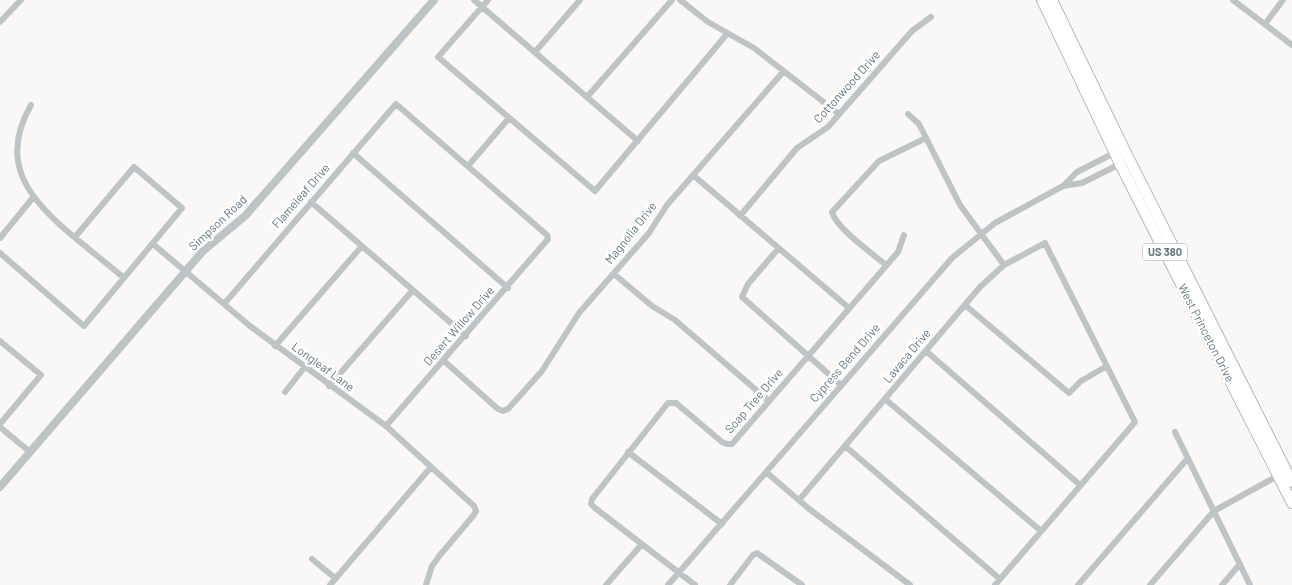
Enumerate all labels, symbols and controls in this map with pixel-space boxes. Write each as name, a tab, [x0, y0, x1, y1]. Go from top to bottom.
street label: Cottonwood Drive	[810, 47, 882, 125]
street label: Flameleaf Drive	[269, 160, 332, 230]
street label: Simpson Road	[185, 192, 249, 253]
street label: Magnolia Drive	[602, 198, 659, 266]
road number: US 380	[1142, 243, 1188, 260]
street label: West Princeton Drive	[1176, 281, 1238, 384]
street label: Desert Willow Drive	[420, 283, 496, 368]
street label: Cypress Bend Drive	[806, 320, 882, 405]
street label: Lavaca Drive	[880, 326, 933, 385]
street label: Longleaf Lane	[290, 339, 358, 394]
street label: Soap Tree Drive	[721, 365, 785, 436]

